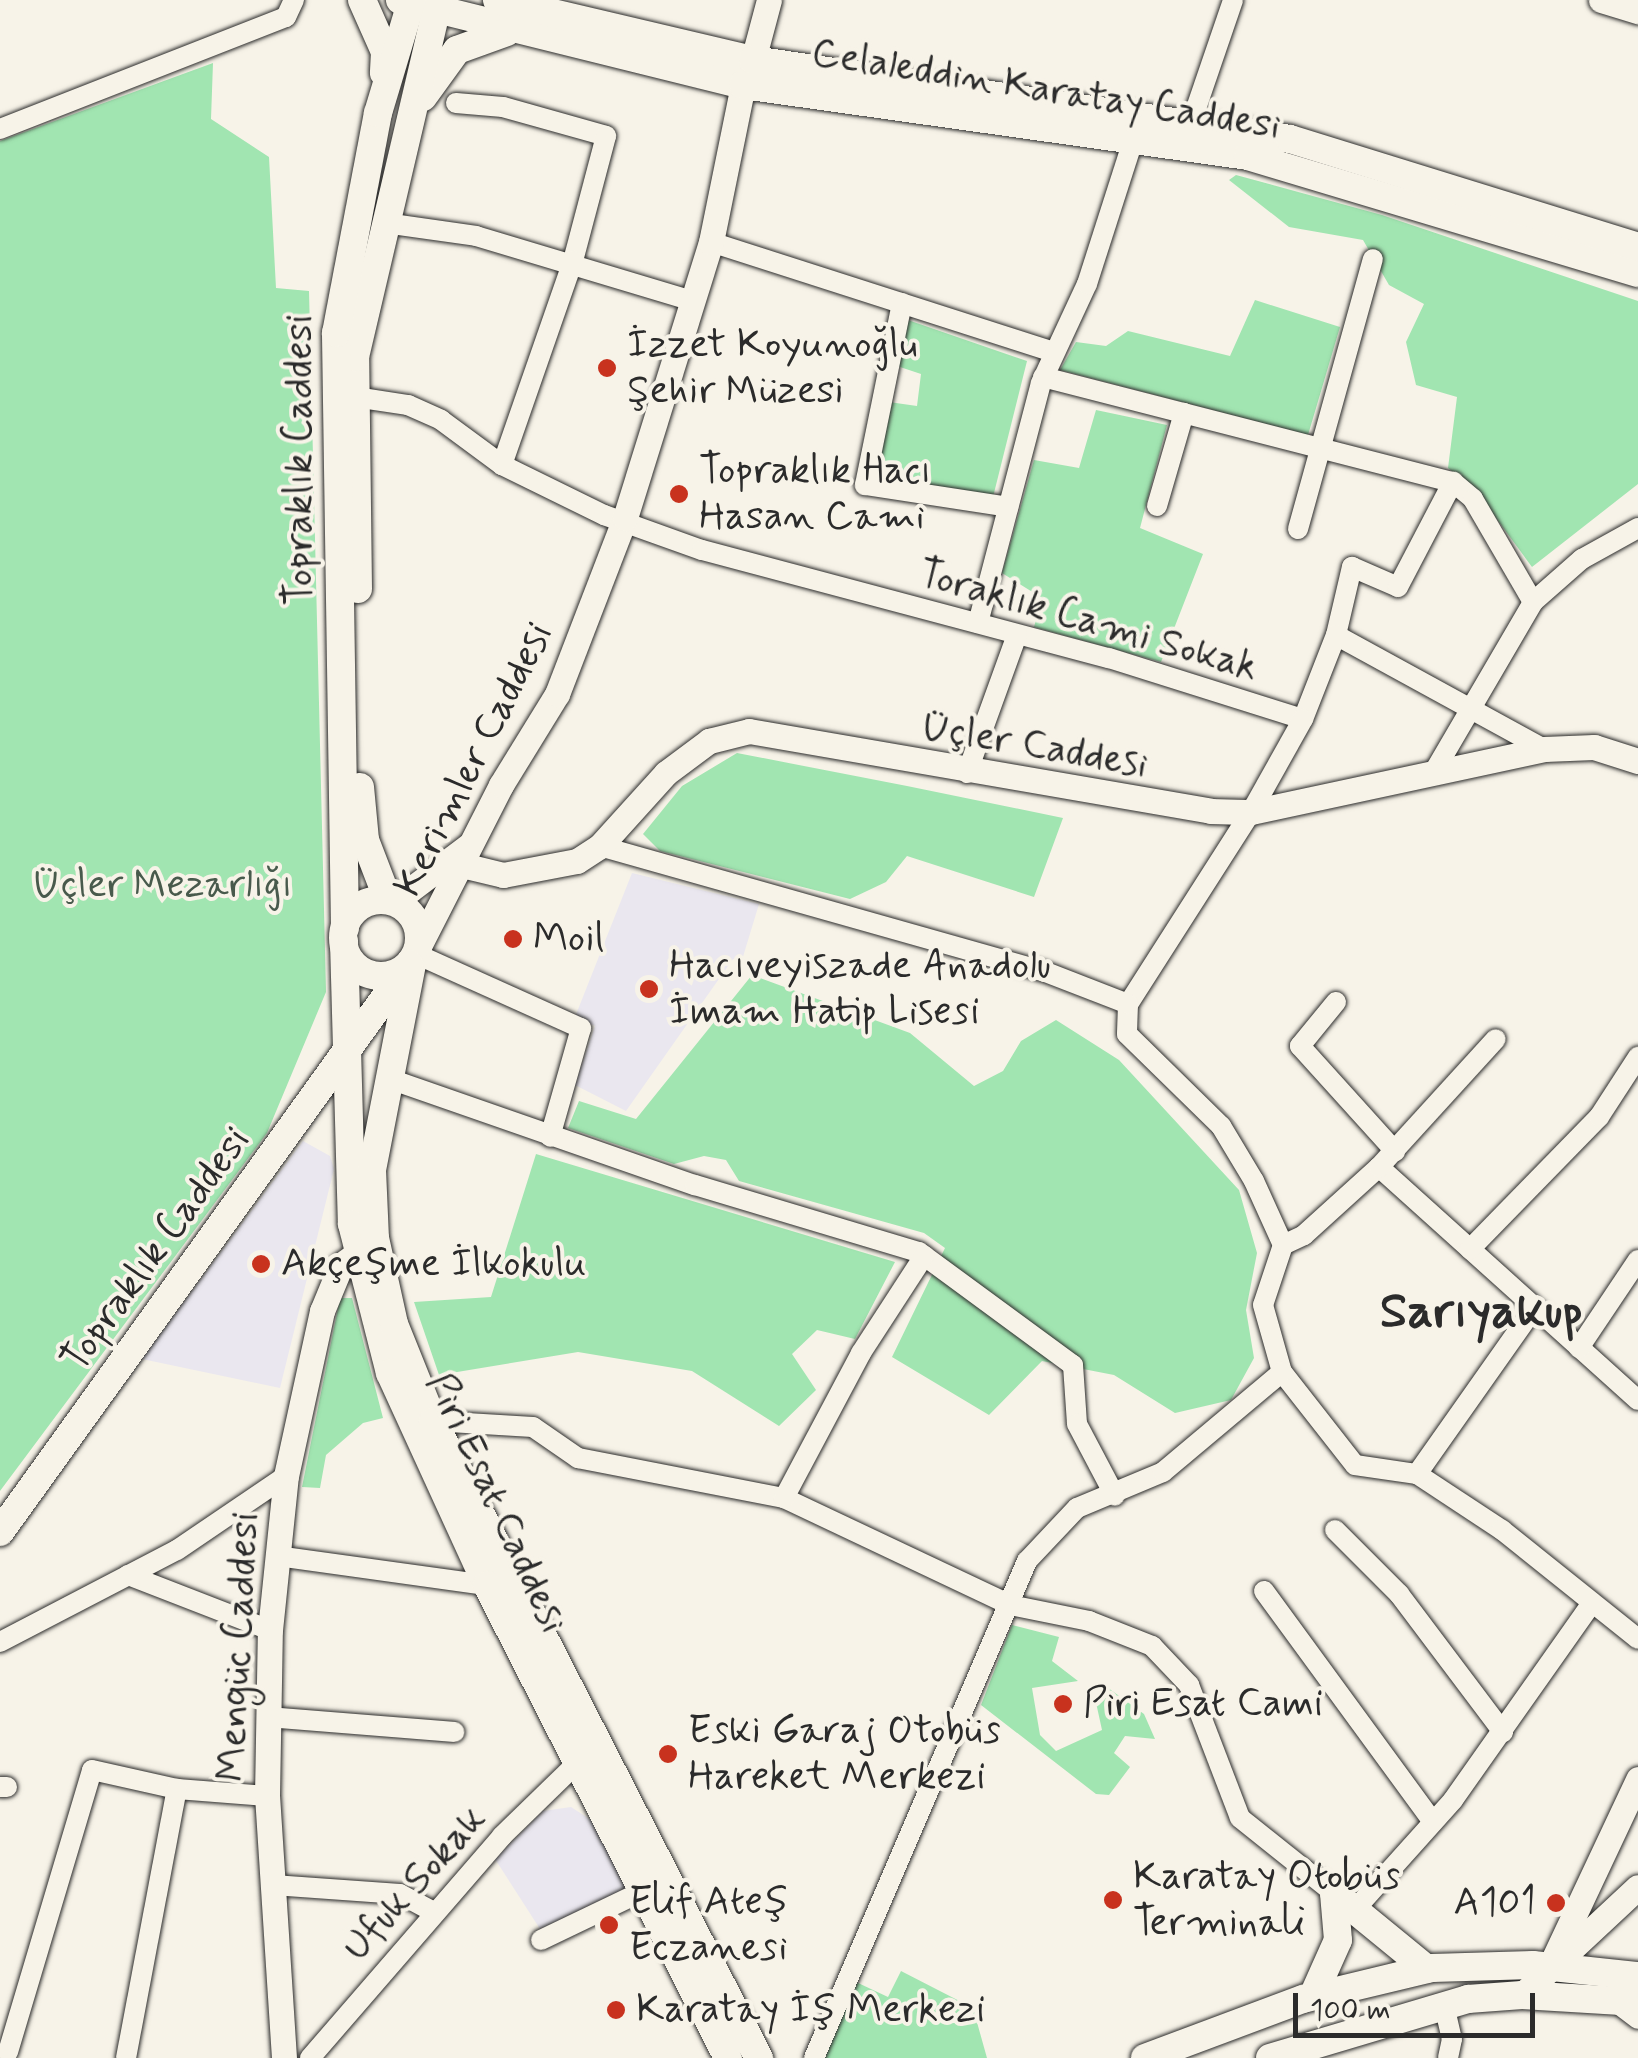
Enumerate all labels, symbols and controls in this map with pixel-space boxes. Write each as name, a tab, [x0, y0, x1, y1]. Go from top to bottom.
street label: Celaleddin Karatay Caddesi	[803, 28, 1289, 152]
street label: Topraklık Caddesi	[276, 311, 324, 609]
place label: İzzet Koyunoğlu Şehir Müzesi	[627, 321, 908, 415]
marker: İzzet Koyunoğlu Şehir Müzesi	[596, 357, 618, 379]
place label: Topraklık Hacı Hasan Cami	[699, 447, 938, 541]
marker: Topraklık Hacı Hasan Cami	[668, 483, 690, 505]
street label: Toraklık Cami Sokak	[912, 549, 1264, 693]
street label: Kerimler Caddesi	[382, 611, 566, 909]
street label: Üçler Caddesi	[912, 702, 1156, 790]
park label: Üçler Mezarlığı	[29, 861, 295, 909]
place label: Moil	[533, 915, 604, 963]
marker: Moil	[502, 928, 524, 950]
place label: Hacıveyiszade Anadolu İmam Hatip Lisesi	[669, 942, 1050, 1036]
marker: Hacıveyiszade Anadolu İmam Hatip Lisesi	[638, 978, 660, 1000]
street label: Topraklık Caddesi	[49, 1115, 263, 1385]
place label: Akçeşme İlkokulu	[281, 1240, 586, 1288]
marker: Akçeşme İlkokulu	[250, 1253, 272, 1275]
district label: Sarıyakup	[1380, 1283, 1582, 1343]
street label: Piri Esat Caddesi	[413, 1362, 579, 1644]
street label: Mengüc Caddesi	[208, 1507, 270, 1787]
place label: Piri Esat Cami	[1083, 1680, 1332, 1728]
marker: Piri Esat Cami	[1052, 1693, 1074, 1715]
place label: Eski Garaj Otobüs Hareket Merkezi	[688, 1707, 998, 1801]
marker: Eski Garaj Otobüs Hareket Merkezi	[657, 1743, 679, 1765]
street label: Ufuk Sokak	[333, 1797, 497, 1971]
place label: Karatay Otobüs Terminali	[1133, 1853, 1411, 1947]
place label: Elif Ateş Eczanesi	[629, 1878, 797, 1972]
place label: A101	[1454, 1879, 1536, 1927]
marker: Karatay Otobüs Terminali	[1102, 1889, 1124, 1911]
marker: A101	[1545, 1892, 1567, 1914]
marker: Elif Ateş Eczanesi	[598, 1914, 620, 1936]
scale bar	[1298, 1973, 1540, 2035]
place label: Karatay İş Merkezi	[636, 1986, 985, 2034]
text: 100 m	[1310, 1991, 1391, 2030]
marker: Karatay İş Merkezi	[605, 1999, 627, 2021]

